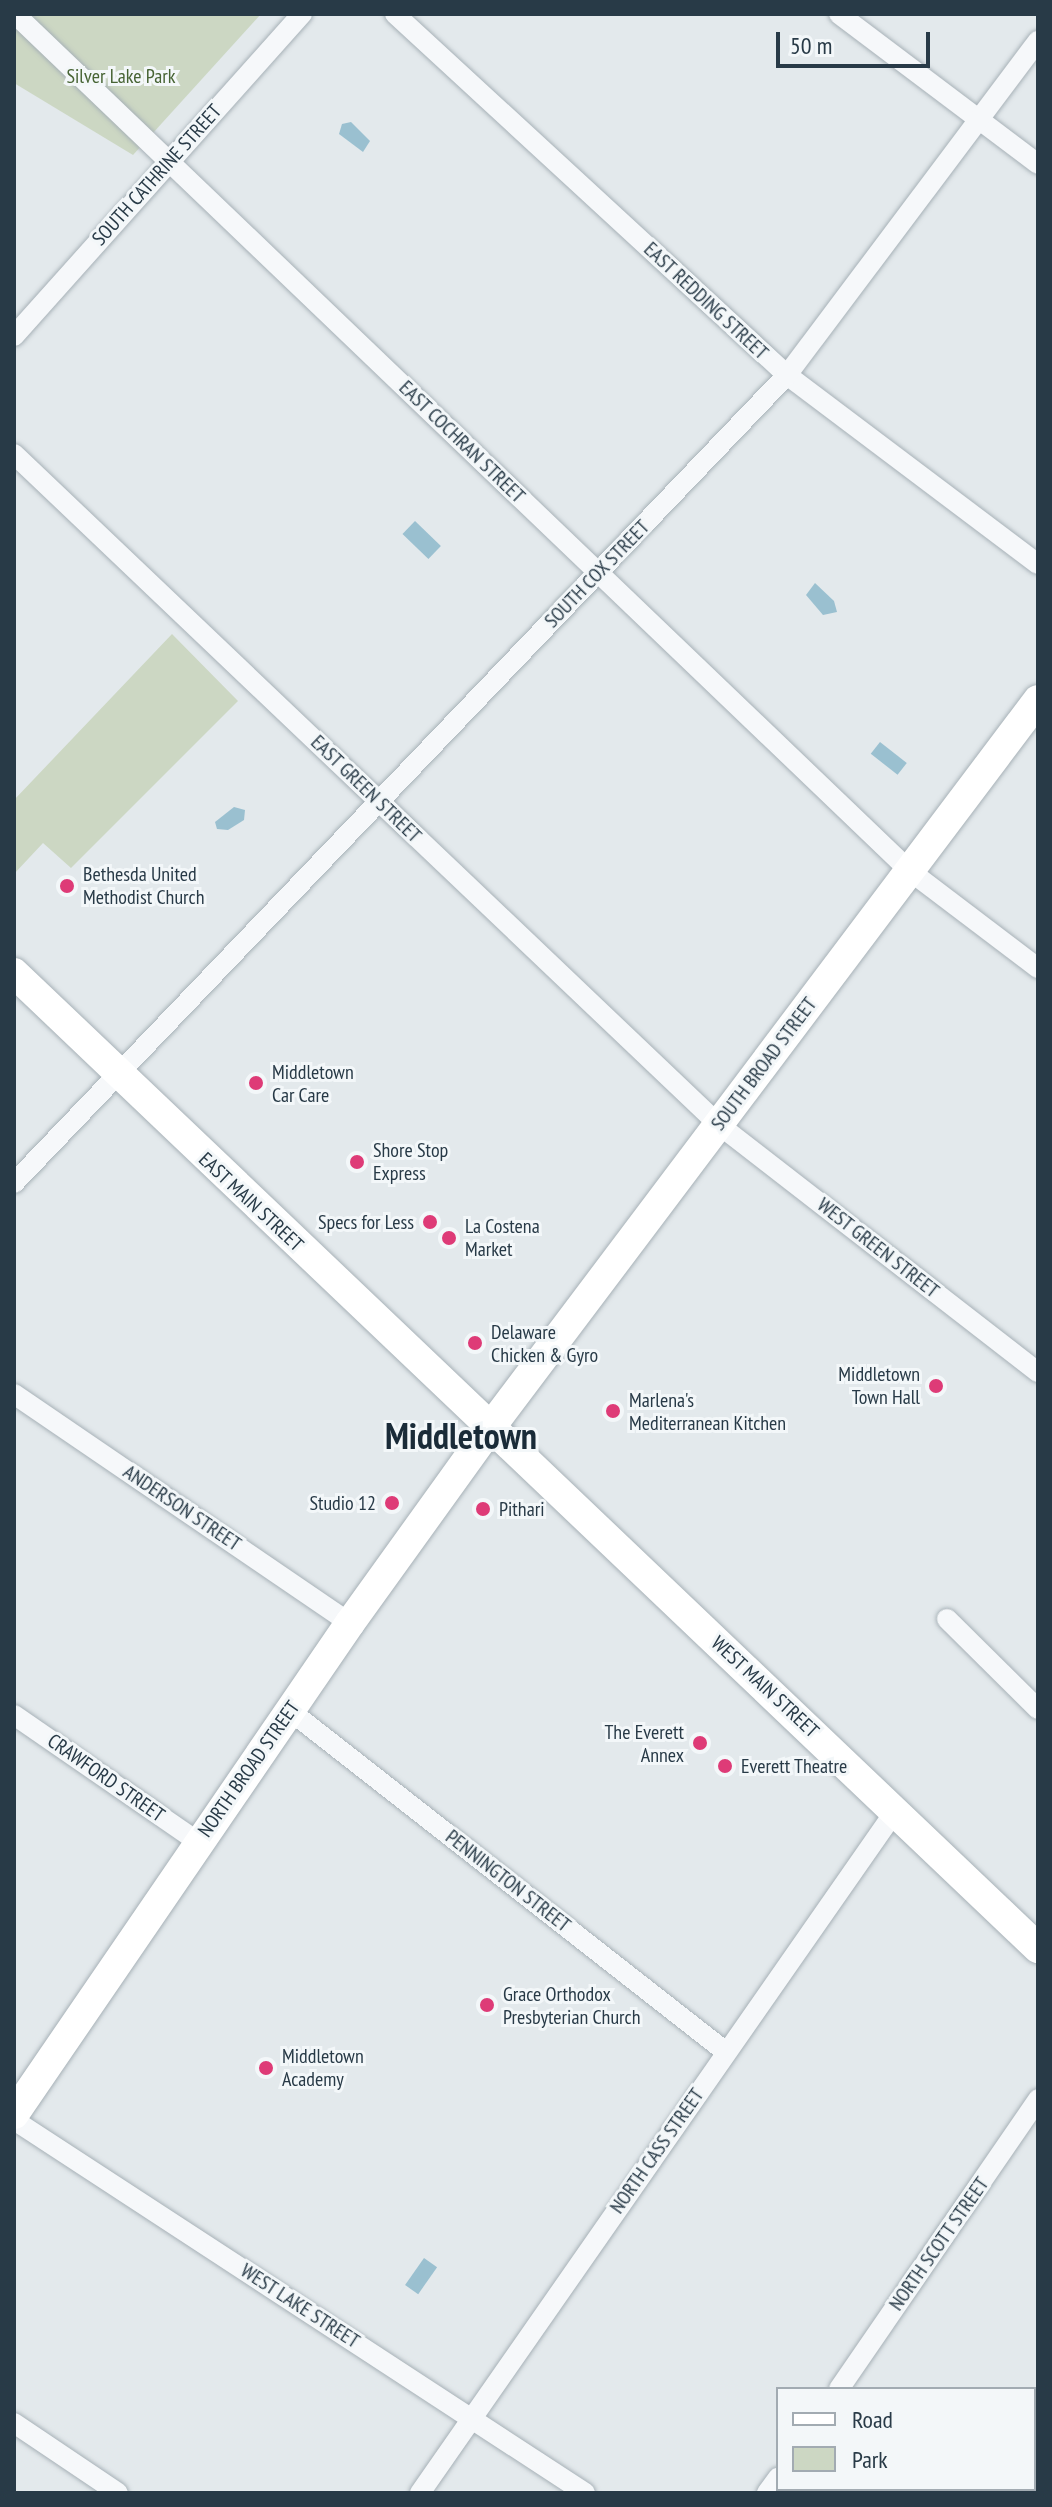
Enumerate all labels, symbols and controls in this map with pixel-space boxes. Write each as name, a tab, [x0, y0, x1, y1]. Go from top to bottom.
scale bar	[780, 16, 934, 66]
text: 50 m	[790, 30, 832, 61]
park label: Silver Lake Park	[66, 64, 176, 88]
street label: SOUTH CATHRINE STREET	[87, 100, 227, 250]
street label: EAST REDDING STREET	[639, 237, 773, 365]
street label: EAST COCHRAN STREET	[394, 376, 530, 508]
street label: SOUTH COX STREET	[540, 515, 654, 633]
street label: EAST GREEN STREET	[306, 730, 426, 848]
place label: Bethesda United Methodist Church	[83, 862, 204, 909]
marker: Bethesda United Methodist Church	[58, 877, 76, 895]
street label: SOUTH BROAD STREET	[706, 993, 822, 1135]
place label: Middletown Car Care	[272, 1060, 354, 1107]
marker: Middletown Car Care	[247, 1074, 265, 1092]
place label: Shore Stop Express	[373, 1138, 448, 1185]
street label: EAST MAIN STREET	[194, 1147, 308, 1257]
marker: Shore Stop Express	[348, 1153, 366, 1171]
street label: WEST GREEN STREET	[812, 1193, 944, 1303]
place label: Specs for Less	[318, 1210, 414, 1234]
marker: Specs for Less	[421, 1213, 439, 1231]
place label: La Costena Market	[465, 1214, 540, 1261]
marker: La Costena Market	[440, 1229, 458, 1247]
place label: Delaware Chicken & Gyro	[491, 1320, 598, 1367]
marker: Delaware Chicken & Gyro	[466, 1334, 484, 1352]
place label: Middletown Town Hall	[838, 1362, 920, 1409]
marker: Middletown Town Hall	[927, 1377, 945, 1395]
place label: Marlena's Mediterranean Kitchen	[629, 1388, 786, 1435]
marker: Marlena's Mediterranean Kitchen	[604, 1402, 622, 1420]
district label: Middletown	[385, 1414, 537, 1458]
street label: ANDERSON STREET	[119, 1460, 245, 1556]
place label: Studio 12	[309, 1491, 376, 1515]
marker: Studio 12	[383, 1494, 401, 1512]
place label: Pithari	[499, 1497, 544, 1521]
marker: Pithari	[474, 1500, 492, 1518]
street label: WEST MAIN STREET	[706, 1631, 824, 1743]
street label: NORTH BROAD STREET	[193, 1696, 305, 1842]
place label: The Everett Annex	[604, 1720, 684, 1767]
street label: CRAWFORD STREET	[43, 1729, 169, 1827]
marker: The Everett Annex	[691, 1734, 709, 1752]
place label: Everett Theatre	[741, 1754, 848, 1778]
marker: Everett Theatre	[716, 1757, 734, 1775]
street label: PENNINGTON STREET	[441, 1825, 575, 1937]
place label: Grace Orthodox Presbyterian Church	[503, 1982, 640, 2029]
marker: Grace Orthodox Presbyterian Church	[478, 1996, 496, 2014]
place label: Middletown Academy	[282, 2044, 364, 2091]
marker: Middletown Academy	[257, 2059, 275, 2077]
street label: NORTH CASS STREET	[605, 2084, 709, 2218]
street label: NORTH SCOTT STREET	[884, 2173, 994, 2315]
street label: WEST LAKE STREET	[236, 2258, 364, 2354]
legend	[776, 2387, 1036, 2491]
text: Road	[852, 2404, 893, 2435]
text: Park	[852, 2444, 888, 2475]

